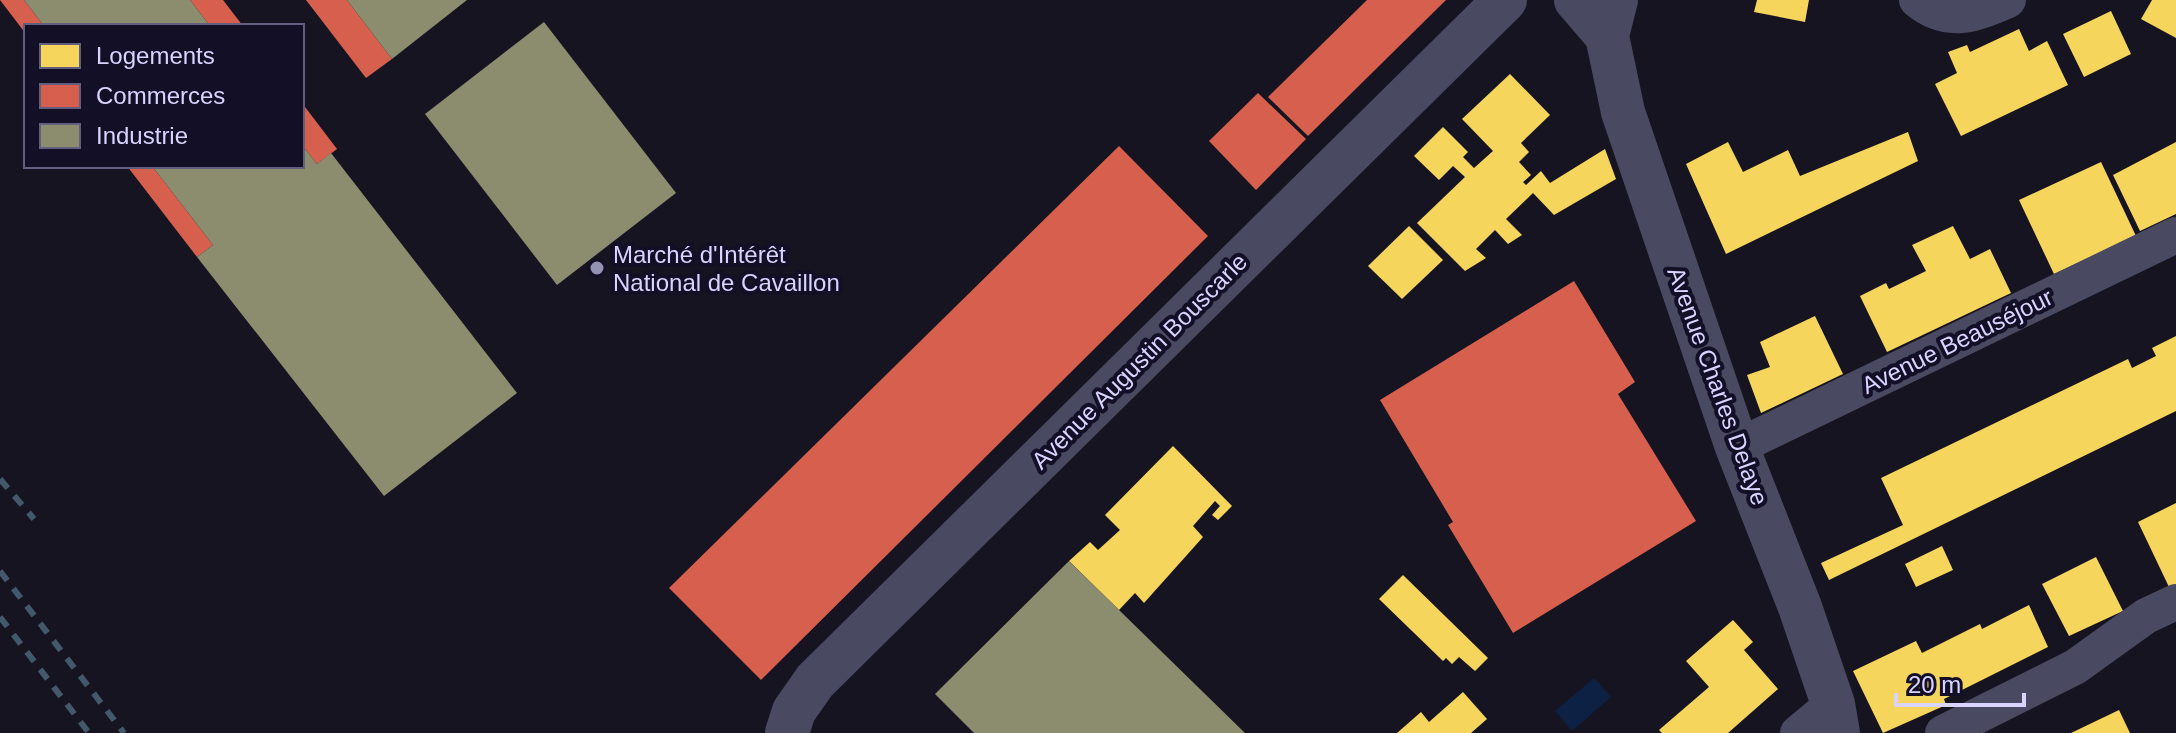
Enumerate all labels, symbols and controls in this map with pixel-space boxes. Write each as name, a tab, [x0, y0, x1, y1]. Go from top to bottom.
legend	[24, 24, 304, 168]
text: Logements	[96, 42, 215, 69]
text: Commerces	[96, 82, 225, 109]
text: Industrie	[96, 122, 188, 149]
place label: Marché d'Intérêt National de Cavaillon	[613, 241, 840, 296]
street label: Avenue Augustin Bouscarle	[1026, 248, 1252, 474]
marker: Marché d'Intérêt National de Cavaillon	[588, 259, 606, 277]
street label: Avenue Charles Delaye	[1662, 263, 1774, 509]
street label: Avenue Beauséjour	[1857, 283, 2057, 399]
scale bar	[1896, 657, 2024, 707]
text: 20 m	[1908, 671, 1961, 698]

